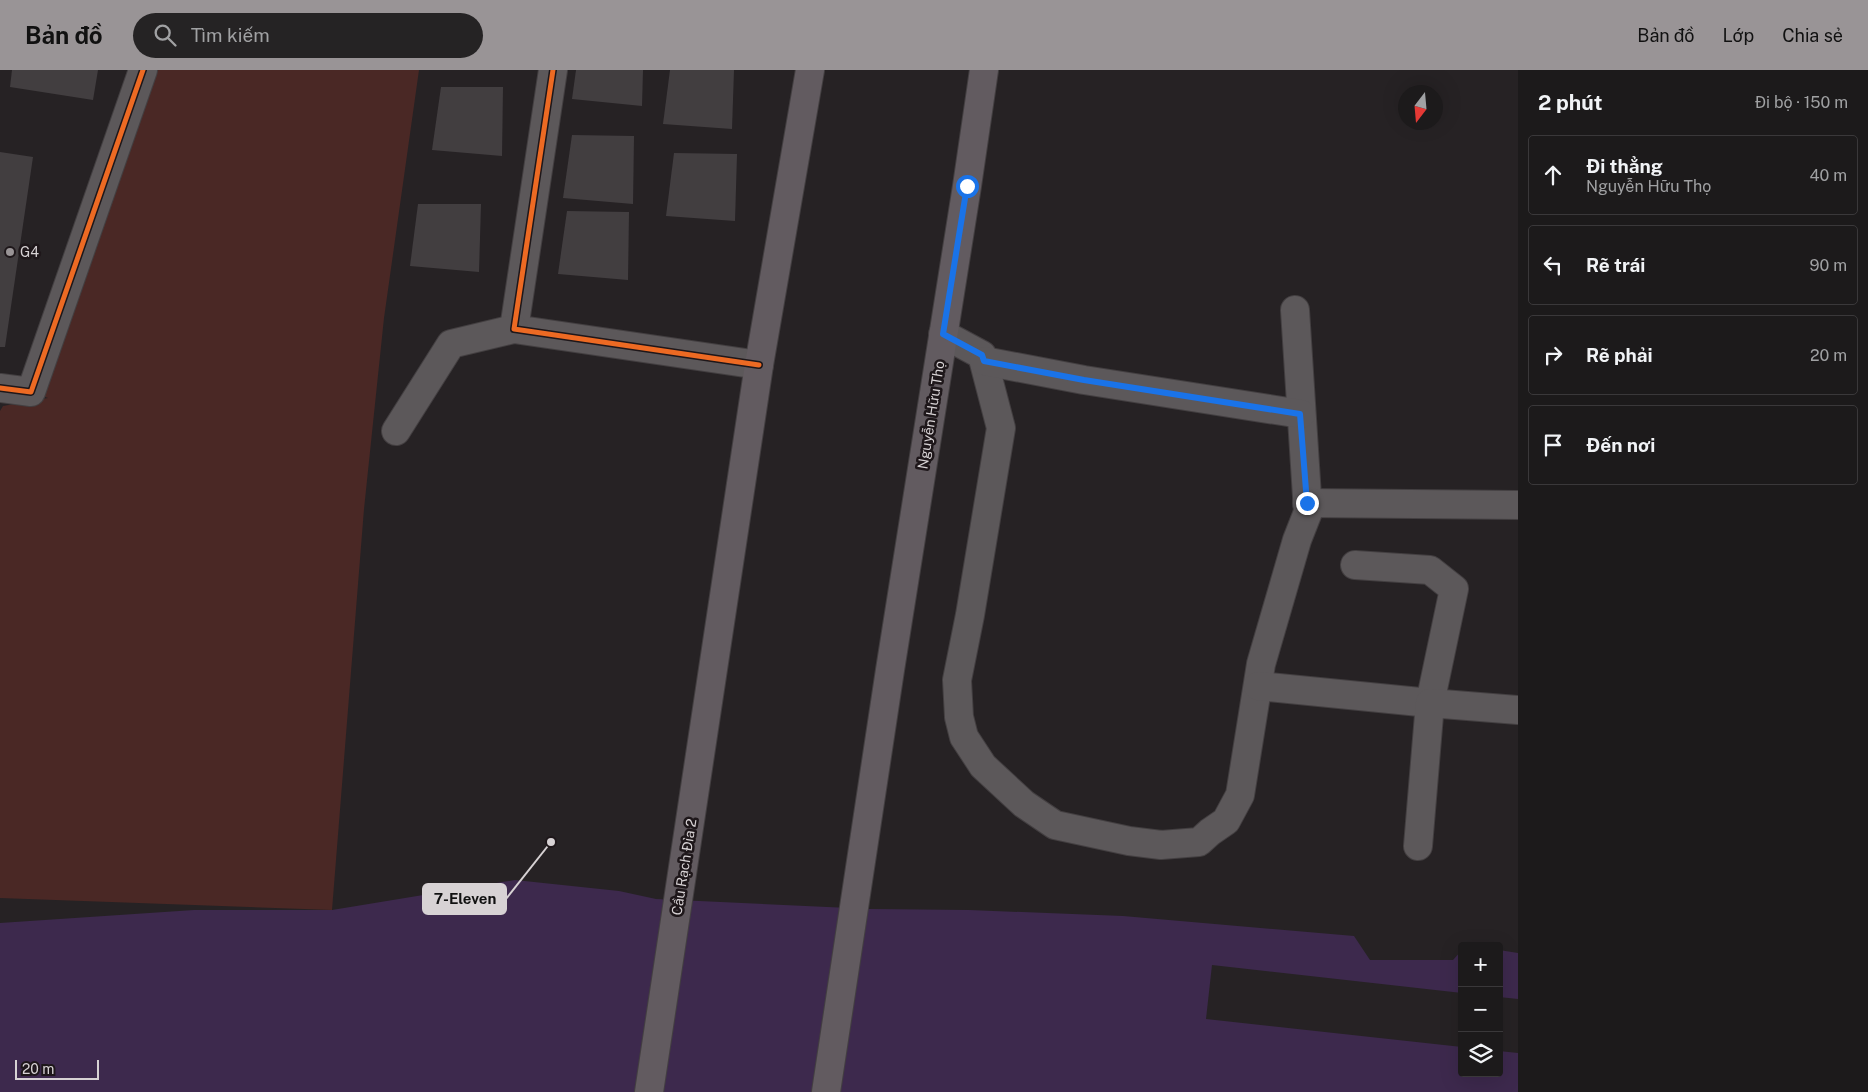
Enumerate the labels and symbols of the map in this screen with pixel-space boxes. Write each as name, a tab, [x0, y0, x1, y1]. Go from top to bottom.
north arrow	[1398, 85, 1443, 130]
route start	[956, 175, 979, 198]
place label: G4	[20, 244, 39, 260]
marker: G4	[4, 246, 16, 258]
street label: Nguyễn Hữu Thọ	[915, 360, 947, 470]
route end	[1296, 492, 1319, 515]
street label: Cầu Rạch Đỉa 2	[668, 818, 700, 916]
callout: 7-Eleven	[423, 884, 506, 914]
text: 7-Eleven	[434, 890, 496, 907]
scale bar	[15, 1057, 99, 1080]

